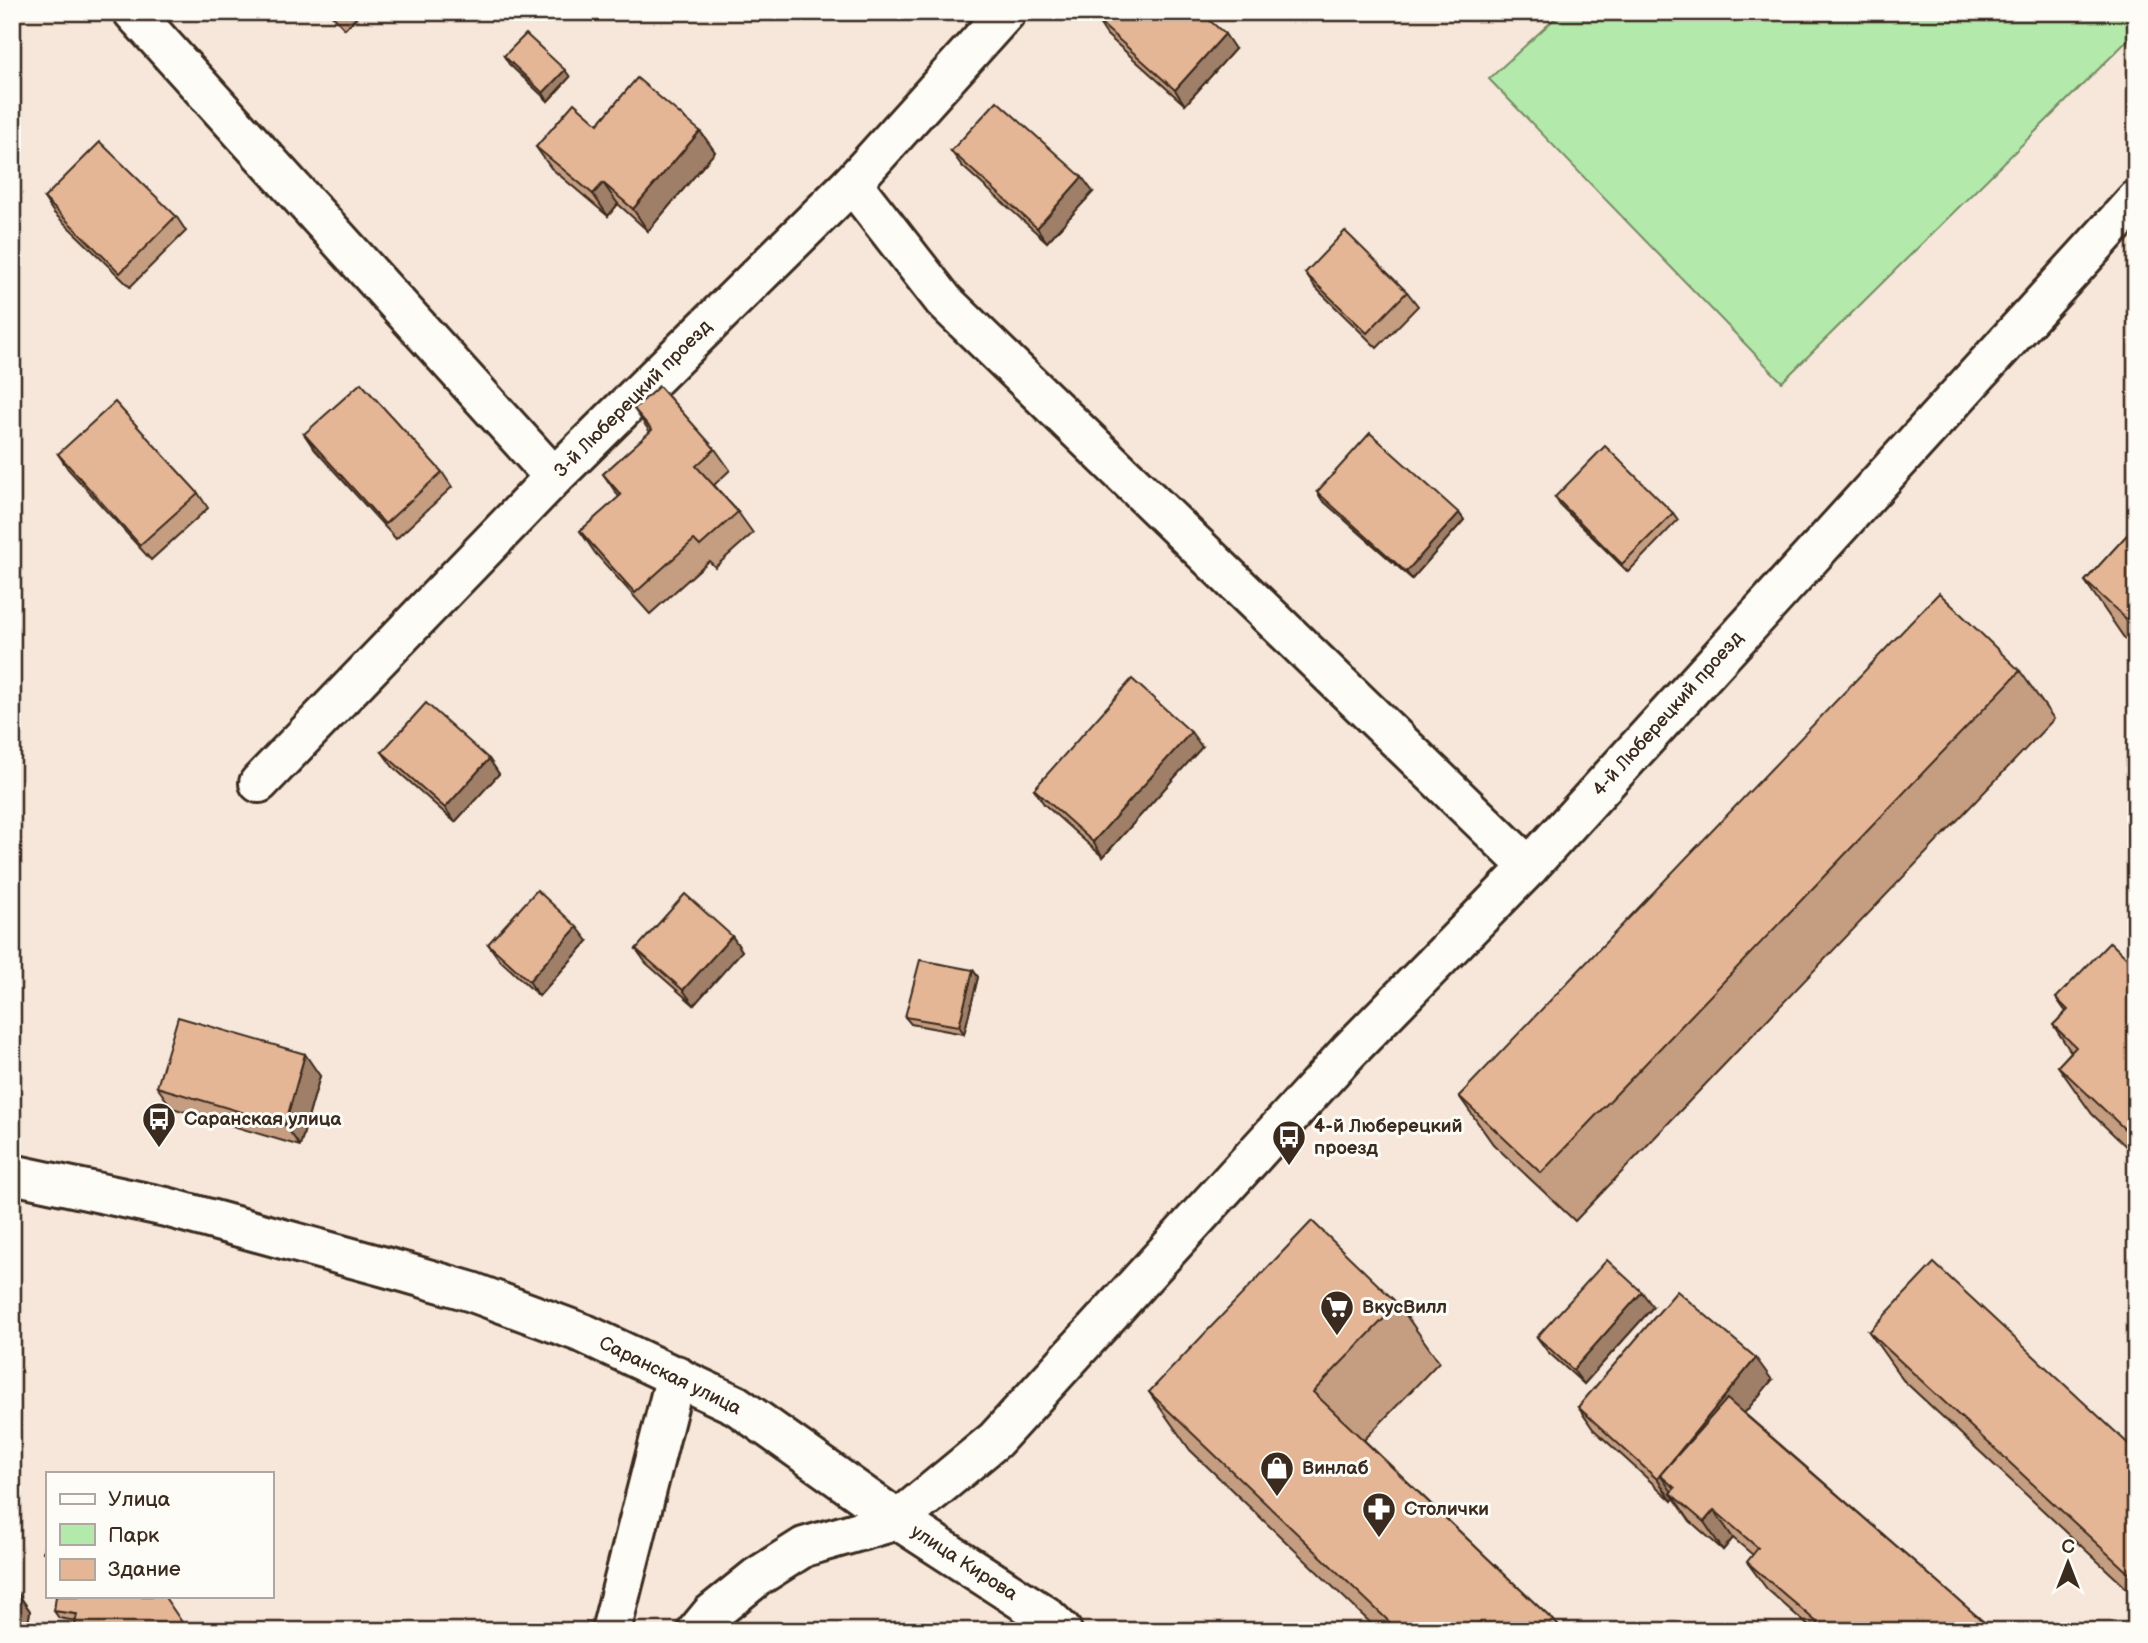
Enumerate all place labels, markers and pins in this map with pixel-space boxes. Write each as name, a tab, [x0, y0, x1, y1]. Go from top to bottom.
bus stop icon: Саранская улица	[140, 1100, 178, 1149]
place label: Саранская улица	[184, 1108, 342, 1131]
place label: 4-й Люберецкий проезд	[1314, 1115, 1462, 1160]
bus stop icon: 4-й Люберецкий проезд	[1270, 1118, 1308, 1167]
supermarket icon: ВкусВилл	[1318, 1288, 1356, 1337]
place label: ВкусВилл	[1362, 1296, 1447, 1319]
shop icon: Винлаб	[1258, 1449, 1296, 1498]
place label: Винлаб	[1302, 1457, 1369, 1480]
pharmacy icon: Столички	[1360, 1490, 1398, 1539]
place label: Столички	[1404, 1498, 1489, 1521]

